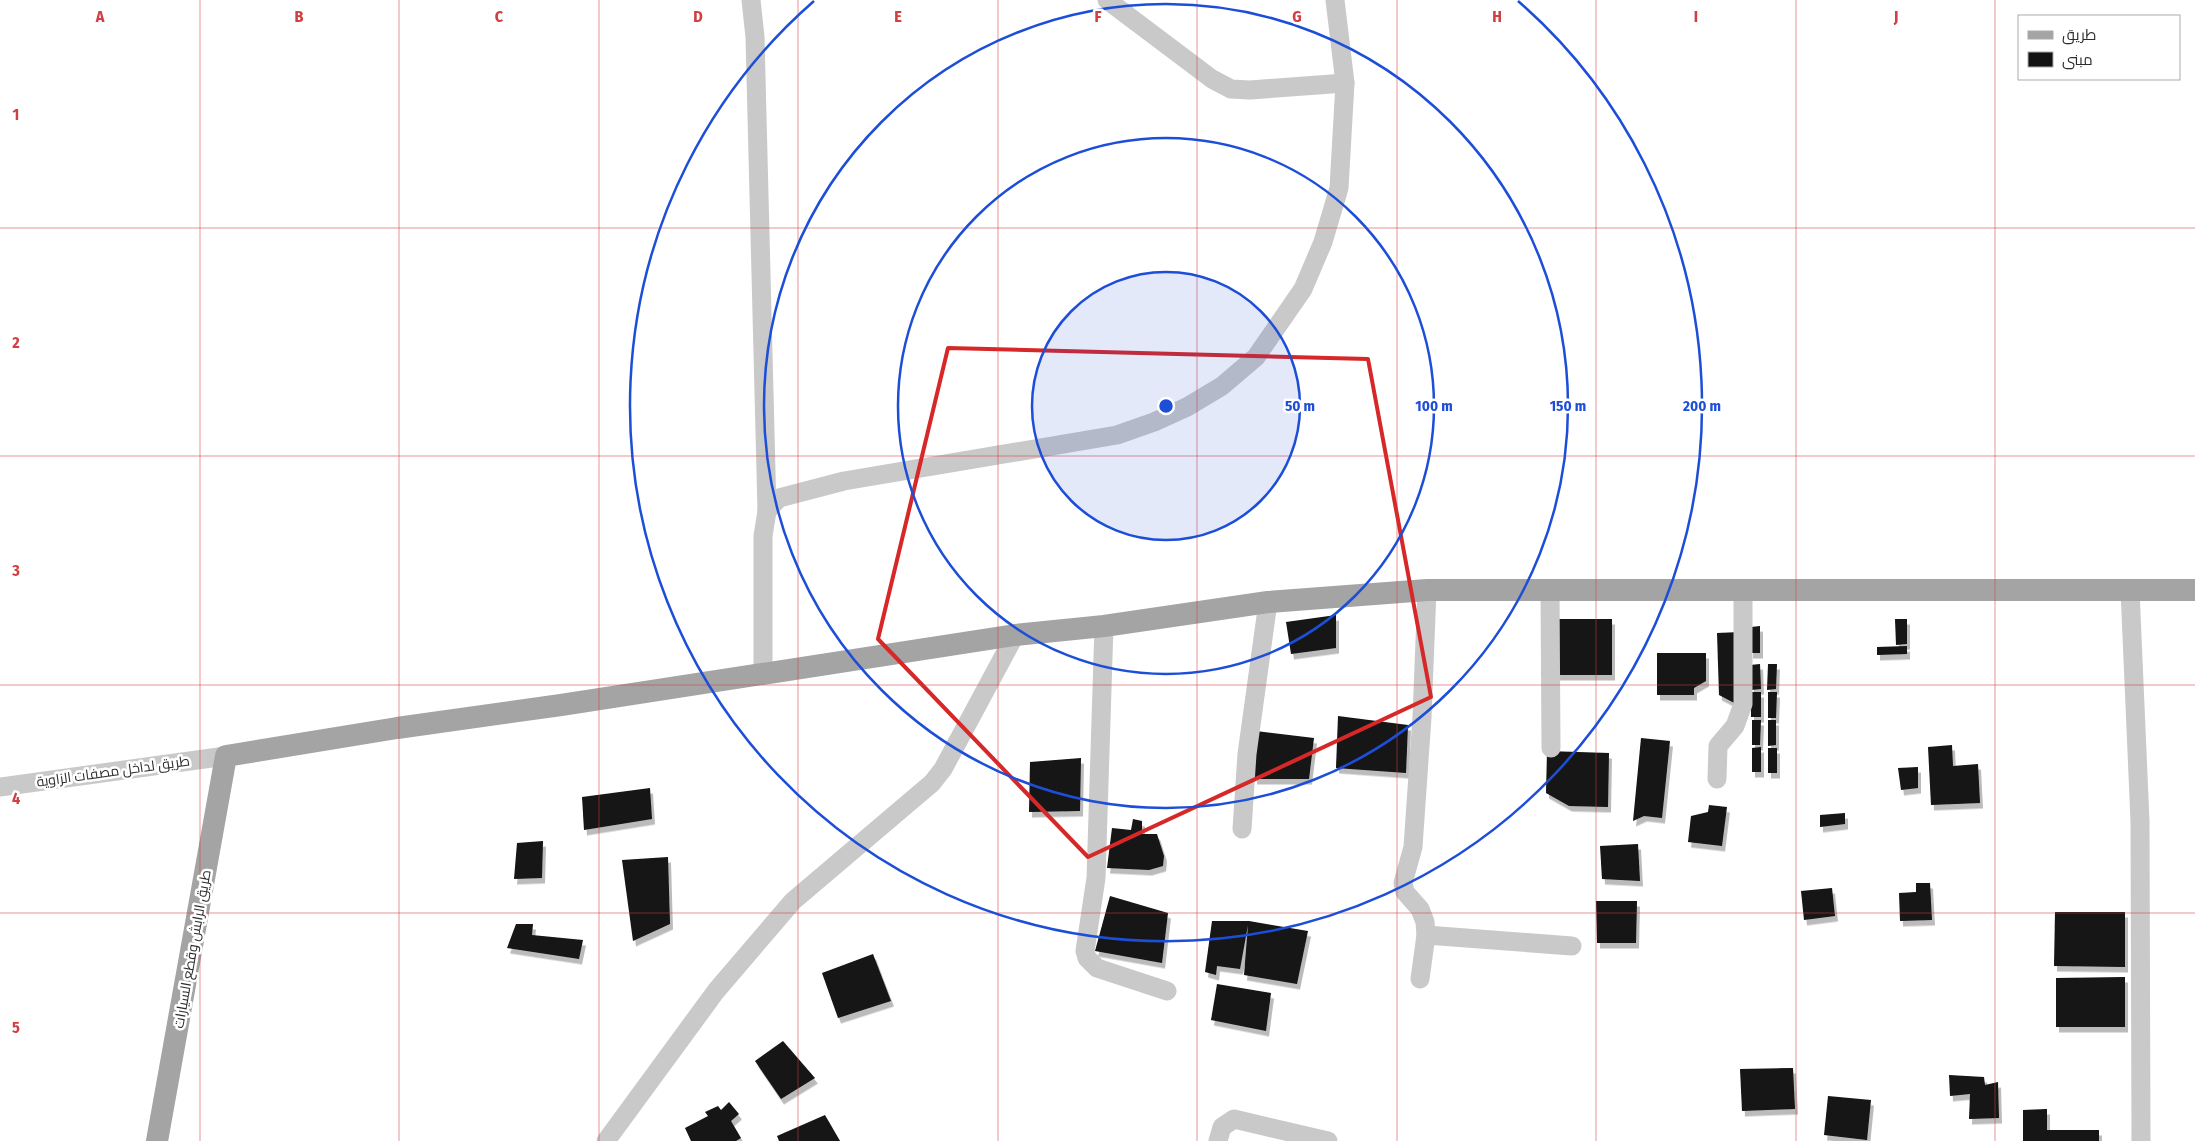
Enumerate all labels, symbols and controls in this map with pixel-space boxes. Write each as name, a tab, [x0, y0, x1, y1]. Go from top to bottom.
text: A	[95, 7, 105, 26]
text: B	[295, 7, 304, 26]
text: C	[495, 7, 504, 26]
text: D	[693, 7, 703, 26]
text: E	[894, 7, 902, 26]
text: F	[1094, 7, 1102, 26]
text: G	[1292, 7, 1302, 26]
text: H	[1492, 7, 1502, 26]
text: I	[1694, 7, 1698, 26]
text: J	[1893, 7, 1898, 26]
legend	[2018, 15, 2180, 80]
text: طريق	[2062, 26, 2096, 45]
text: مبنى	[2062, 51, 2093, 70]
text: 1	[13, 105, 19, 124]
text: 2	[11, 333, 20, 352]
centre of rings	[1157, 397, 1175, 415]
text: 50 m	[1285, 397, 1315, 415]
text: 100 m	[1415, 397, 1453, 415]
text: 150 m	[1550, 397, 1586, 415]
text: 200 m	[1682, 397, 1721, 415]
text: 3	[11, 561, 20, 580]
street label: طريق لداخل مصفات الزاوية	[35, 752, 191, 791]
text: 4	[12, 789, 20, 808]
street label: طريق الرابش وقطع السيارات	[170, 869, 215, 1030]
text: 5	[12, 1018, 20, 1037]

